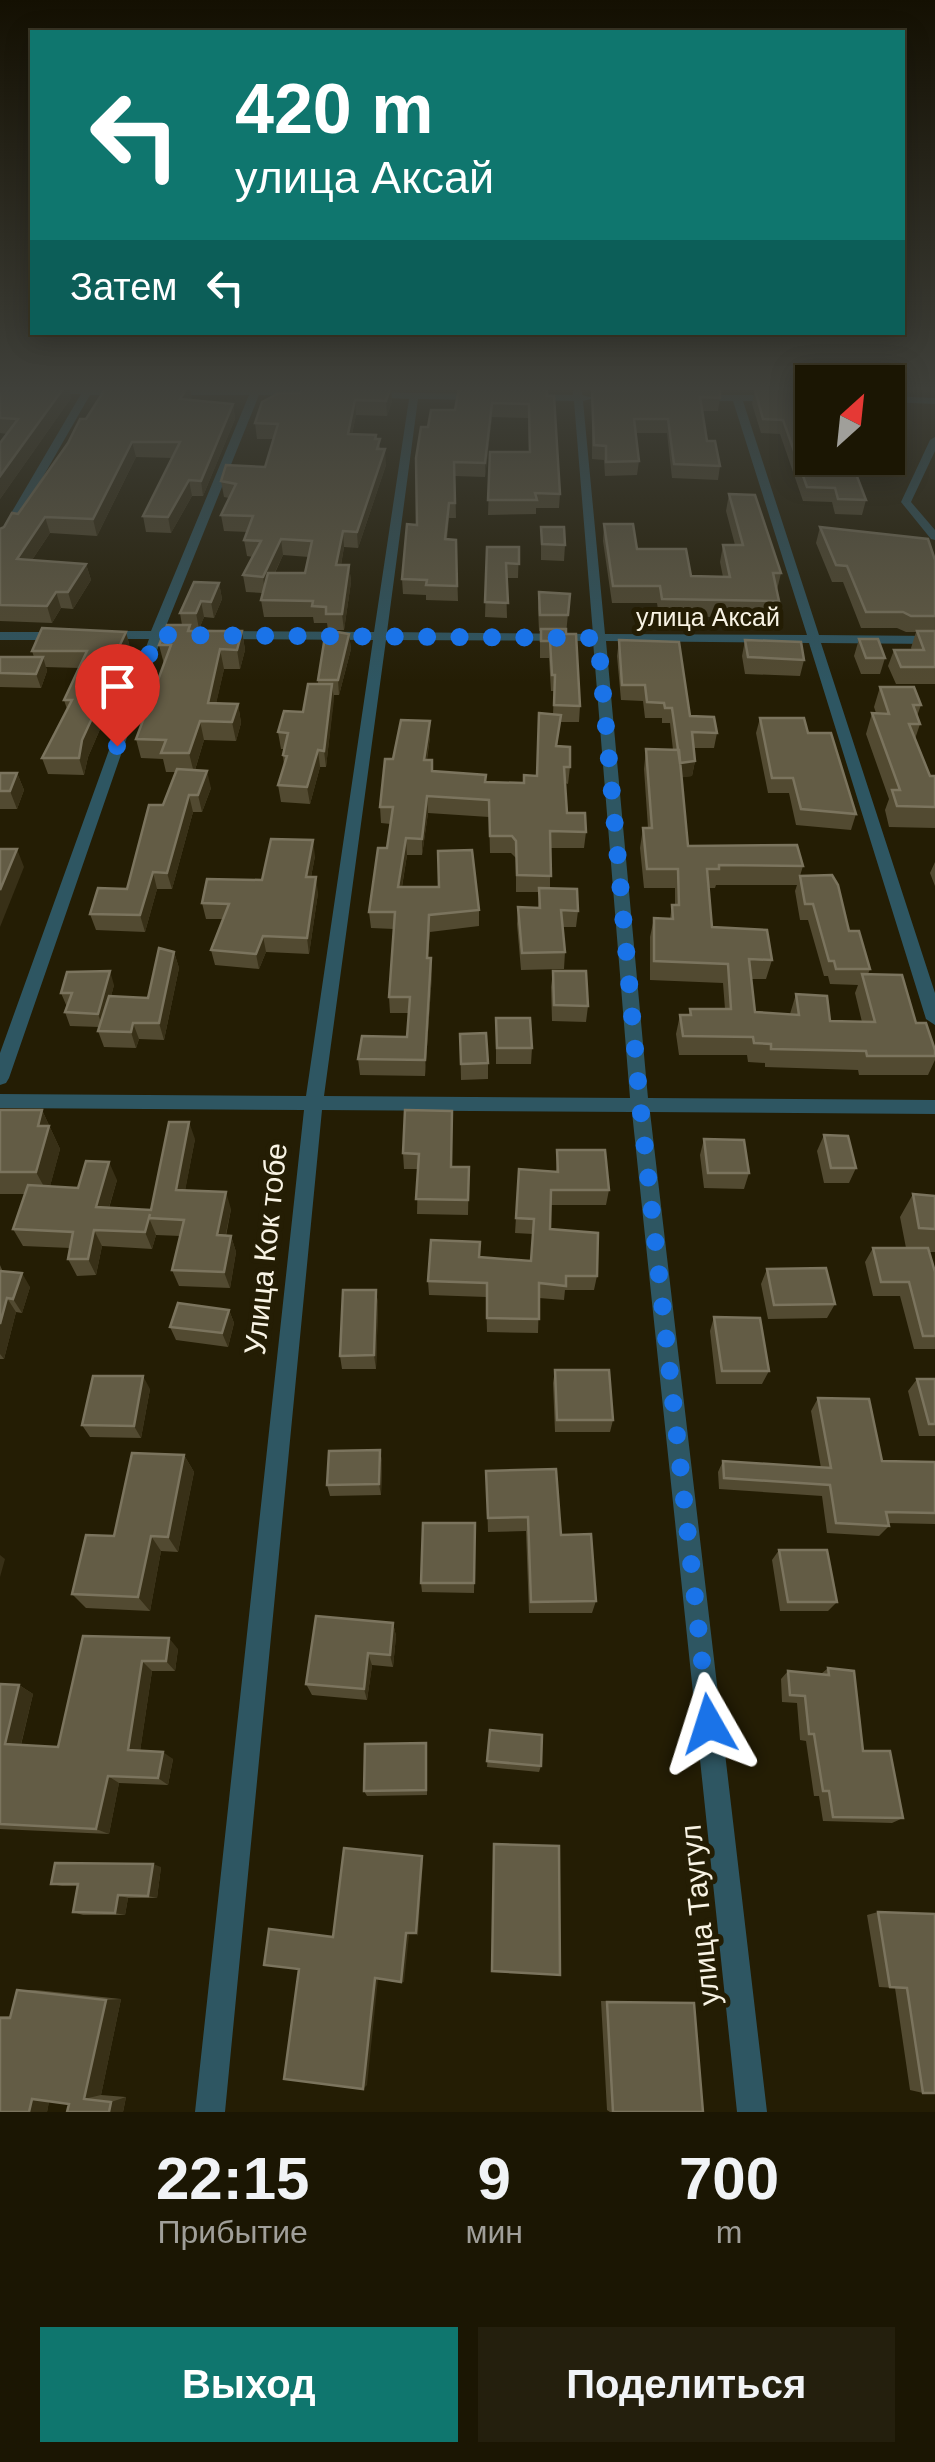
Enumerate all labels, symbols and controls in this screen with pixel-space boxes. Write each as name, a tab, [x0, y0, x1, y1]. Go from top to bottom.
icon: left	[70, 70, 200, 200]
text: 420 m	[235, 70, 433, 148]
text: улица Аксай	[235, 152, 494, 203]
icon: left	[198, 260, 253, 315]
text: Затем	[70, 266, 178, 308]
north arrow	[795, 365, 905, 475]
map controls	[795, 365, 905, 475]
street label: улица Аксай	[636, 603, 780, 631]
pin	[75, 644, 160, 747]
icon: arrive	[90, 659, 145, 714]
street label: Улица Кок тобе	[238, 1141, 293, 1356]
position arrow	[657, 1672, 761, 1776]
street label: улица Таугул	[674, 1823, 725, 2007]
text: 22:15	[156, 2145, 309, 2212]
text: 9	[477, 2145, 511, 2212]
text: 700	[679, 2145, 779, 2212]
text: Прибытие	[158, 2214, 308, 2250]
text: мин	[465, 2214, 523, 2250]
text: m	[716, 2214, 742, 2250]
button: Выход	[40, 2327, 458, 2442]
button: Поделиться	[478, 2327, 895, 2442]

